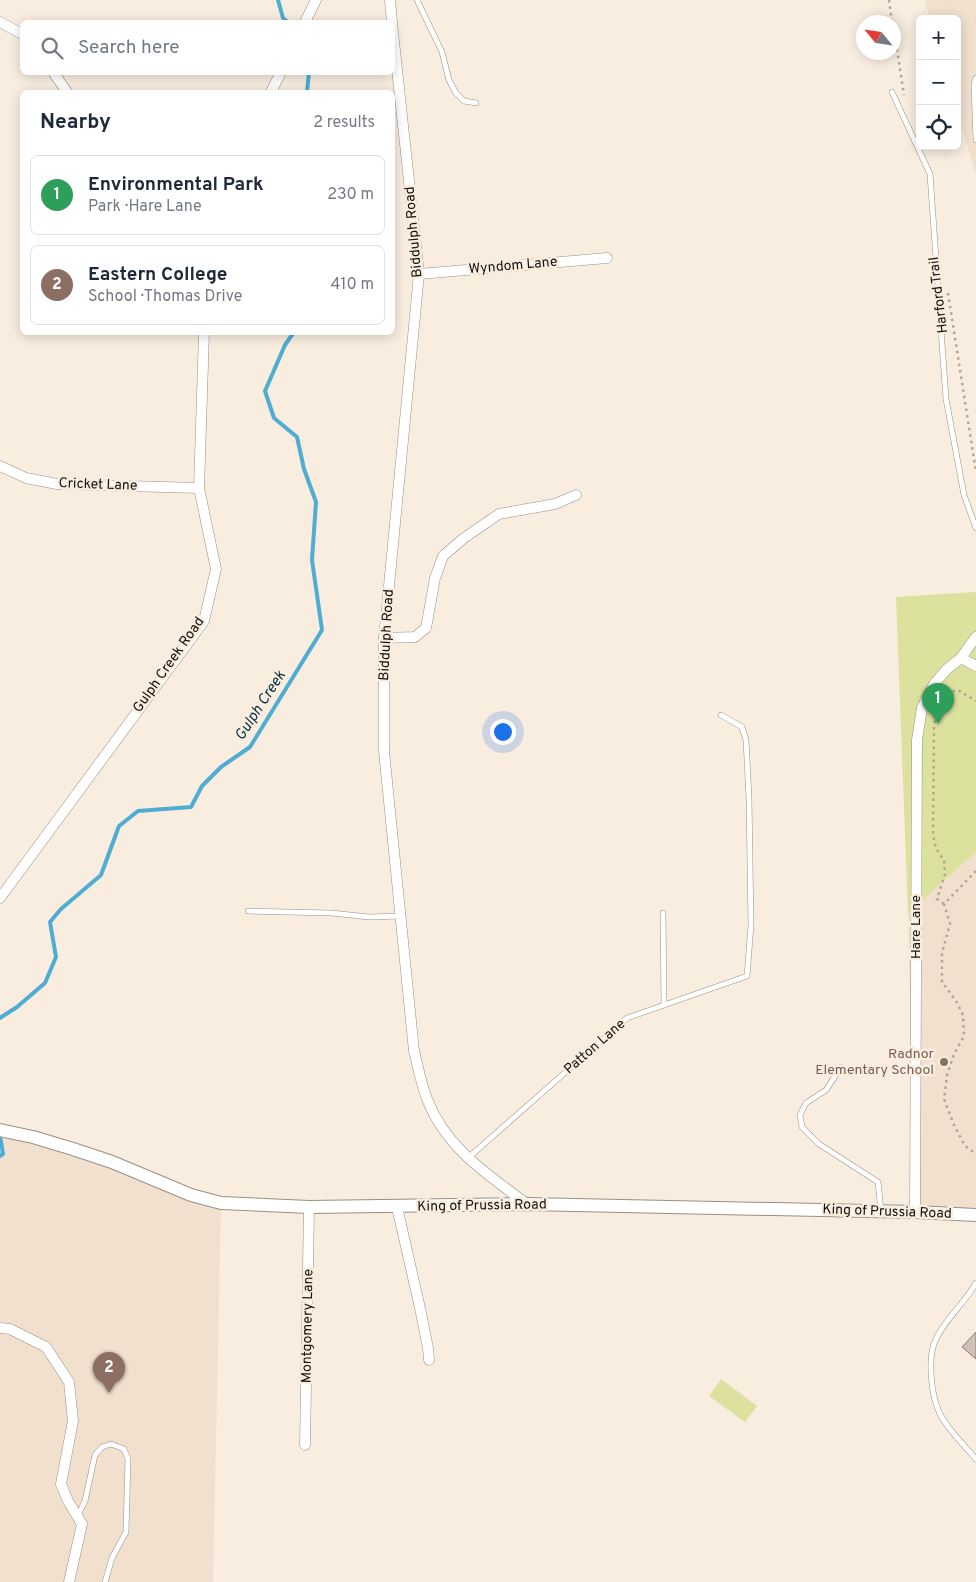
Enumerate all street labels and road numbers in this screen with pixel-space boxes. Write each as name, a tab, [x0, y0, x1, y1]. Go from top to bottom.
street label: Biddulph Road	[402, 186, 426, 278]
street label: Wyndom Lane	[468, 254, 558, 278]
street label: Harford Trail	[926, 256, 952, 334]
street label: Cricket Lane	[58, 475, 138, 495]
street label: Biddulph Road	[376, 589, 398, 681]
street label: Gulph Creek Road	[130, 614, 208, 716]
street label: Hare Lane	[908, 895, 925, 959]
street label: Patton Lane	[561, 1016, 629, 1078]
street label: King of Prussia Road	[417, 1196, 547, 1216]
street label: King of Prussia Road	[822, 1201, 952, 1223]
street label: Montgomery Lane	[299, 1269, 317, 1383]

